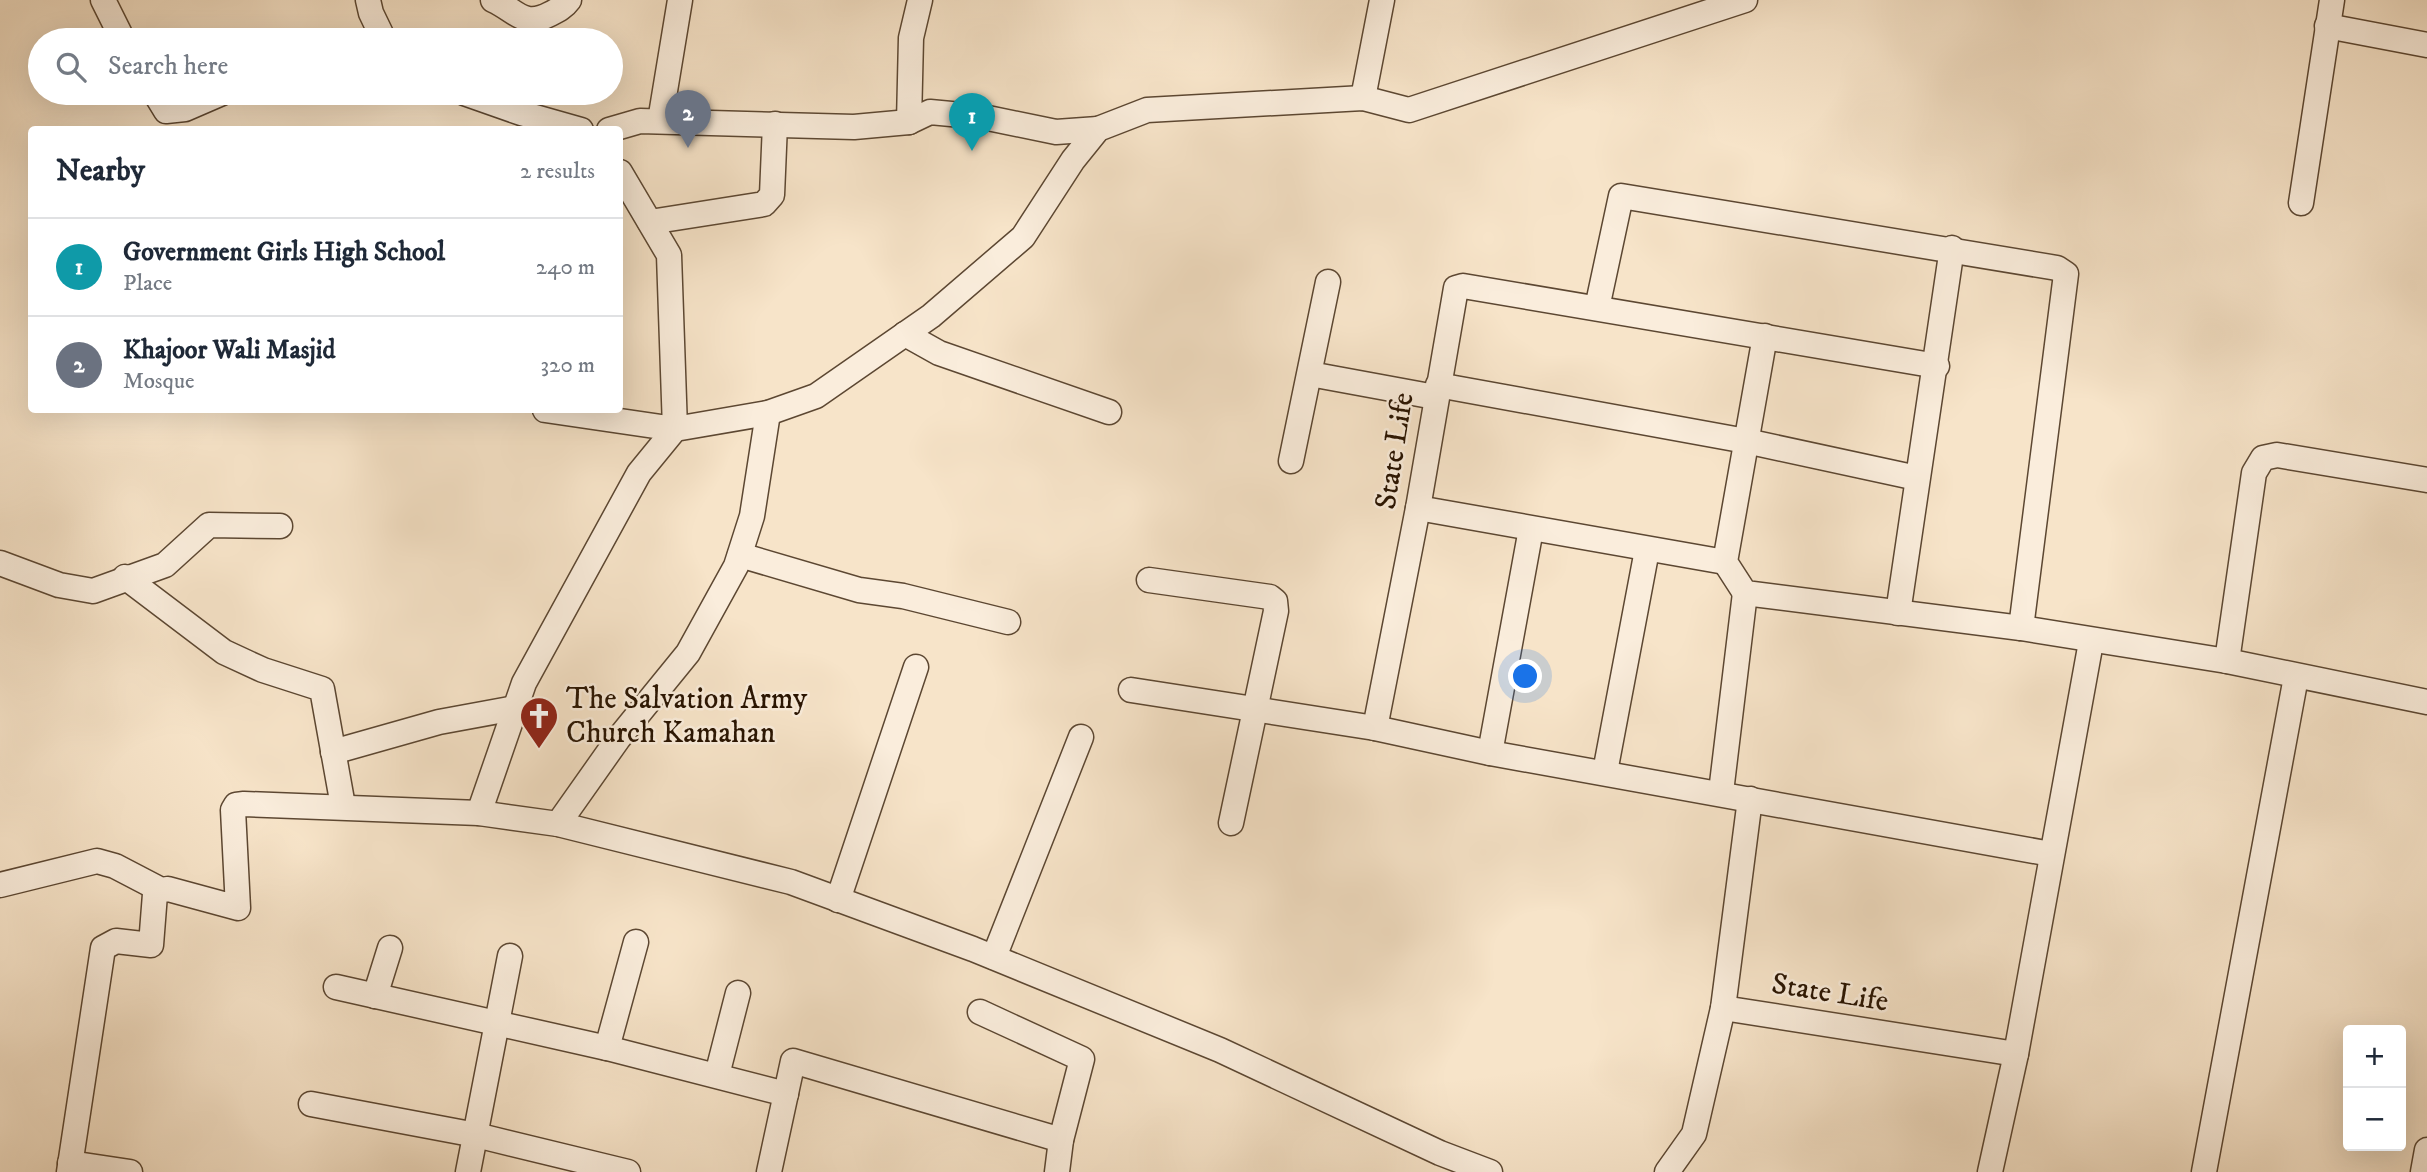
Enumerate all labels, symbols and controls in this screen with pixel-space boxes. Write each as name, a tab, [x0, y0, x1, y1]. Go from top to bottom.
search box	[28, 28, 623, 105]
icon: search	[52, 48, 90, 86]
text: Search here	[108, 50, 228, 83]
pin: 2	[665, 90, 711, 148]
pin: 1	[949, 93, 995, 151]
text: Nearby	[56, 153, 145, 190]
text: 2 results	[520, 157, 595, 186]
text: Government Girls High School	[123, 236, 445, 269]
text: 1	[75, 253, 83, 282]
text: 240 m	[536, 253, 595, 282]
text: Place	[123, 269, 172, 298]
text: Khajoor Wali Masjid	[123, 334, 335, 367]
text: 2	[73, 351, 85, 380]
text: 320 m	[541, 351, 595, 380]
text: Mosque	[123, 367, 195, 396]
street label: State Life	[1368, 390, 1422, 512]
your location	[1508, 659, 1542, 693]
place label: The Salvation Army Church Kamahan	[566, 681, 808, 752]
church icon: The Salvation Army Church Kamahan	[518, 695, 560, 750]
street label: State Life	[1769, 966, 1891, 1020]
map controls	[2343, 1025, 2406, 1151]
button: +	[2343, 1025, 2406, 1088]
button: −	[2343, 1088, 2406, 1151]

